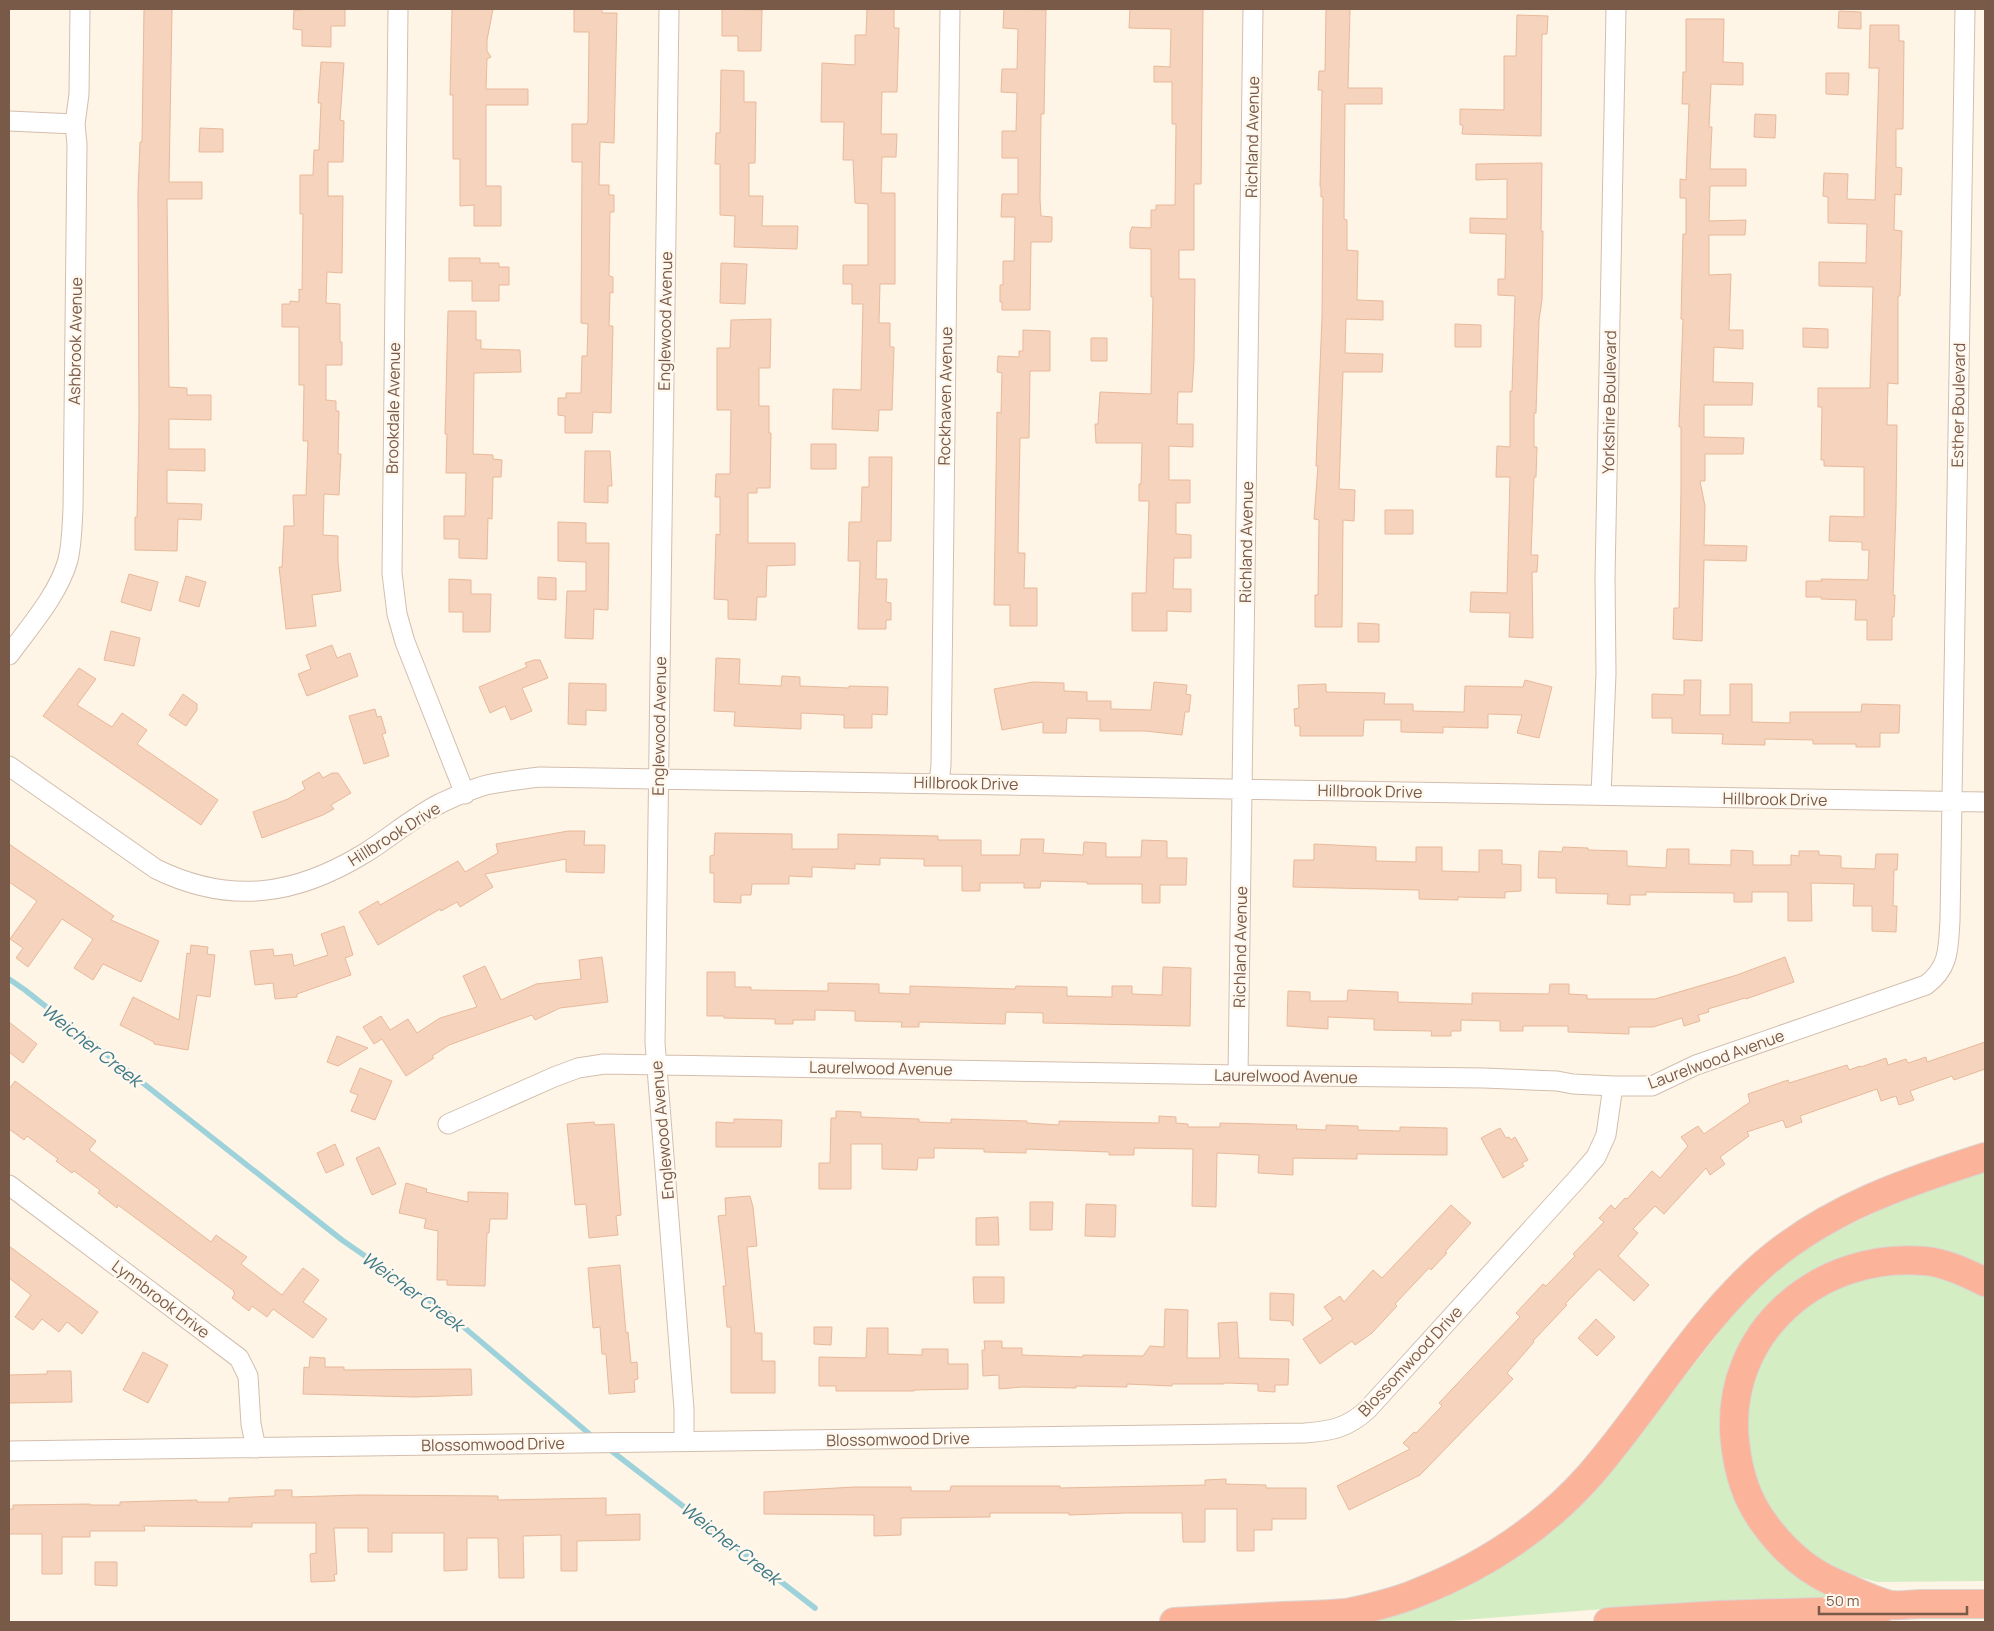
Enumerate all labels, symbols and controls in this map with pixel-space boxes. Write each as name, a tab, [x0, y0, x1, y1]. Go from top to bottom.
street label: Richland Avenue	[1240, 76, 1264, 198]
street label: Englewood Avenue	[653, 251, 677, 391]
street label: Ashbrook Avenue	[63, 277, 87, 405]
street label: Rockhaven Avenue	[933, 326, 957, 466]
street label: Yorkshire Boulevard	[1597, 330, 1621, 474]
street label: Brookdale Avenue	[381, 342, 405, 474]
street label: Esther Boulevard	[1946, 342, 1970, 468]
street label: Richland Avenue	[1234, 481, 1258, 603]
street label: Englewood Avenue	[647, 656, 671, 796]
street label: Hillbrook Drive	[913, 771, 1019, 795]
street label: Hillbrook Drive	[1317, 779, 1423, 803]
street label: Hillbrook Drive	[1722, 787, 1828, 811]
street label: Hillbrook Drive	[344, 797, 444, 871]
street label: Richland Avenue	[1228, 886, 1252, 1008]
water label: Weicher Creek	[37, 998, 149, 1094]
street label: Laurelwood Avenue	[1645, 1024, 1787, 1094]
street label: Laurelwood Avenue	[809, 1056, 953, 1080]
street label: Englewood Avenue	[645, 1060, 679, 1200]
street label: Laurelwood Avenue	[1214, 1064, 1358, 1088]
water label: Weicher Creek	[357, 1246, 471, 1338]
street label: Lynnbrook Drive	[108, 1255, 214, 1343]
street label: Blossomwood Drive	[1353, 1301, 1467, 1421]
street label: Blossomwood Drive	[826, 1427, 970, 1451]
street label: Blossomwood Drive	[421, 1432, 565, 1456]
water label: Weicher Creek	[676, 1496, 788, 1592]
scale bar	[1819, 1584, 1966, 1616]
text: 50 m	[1826, 1590, 1860, 1611]

